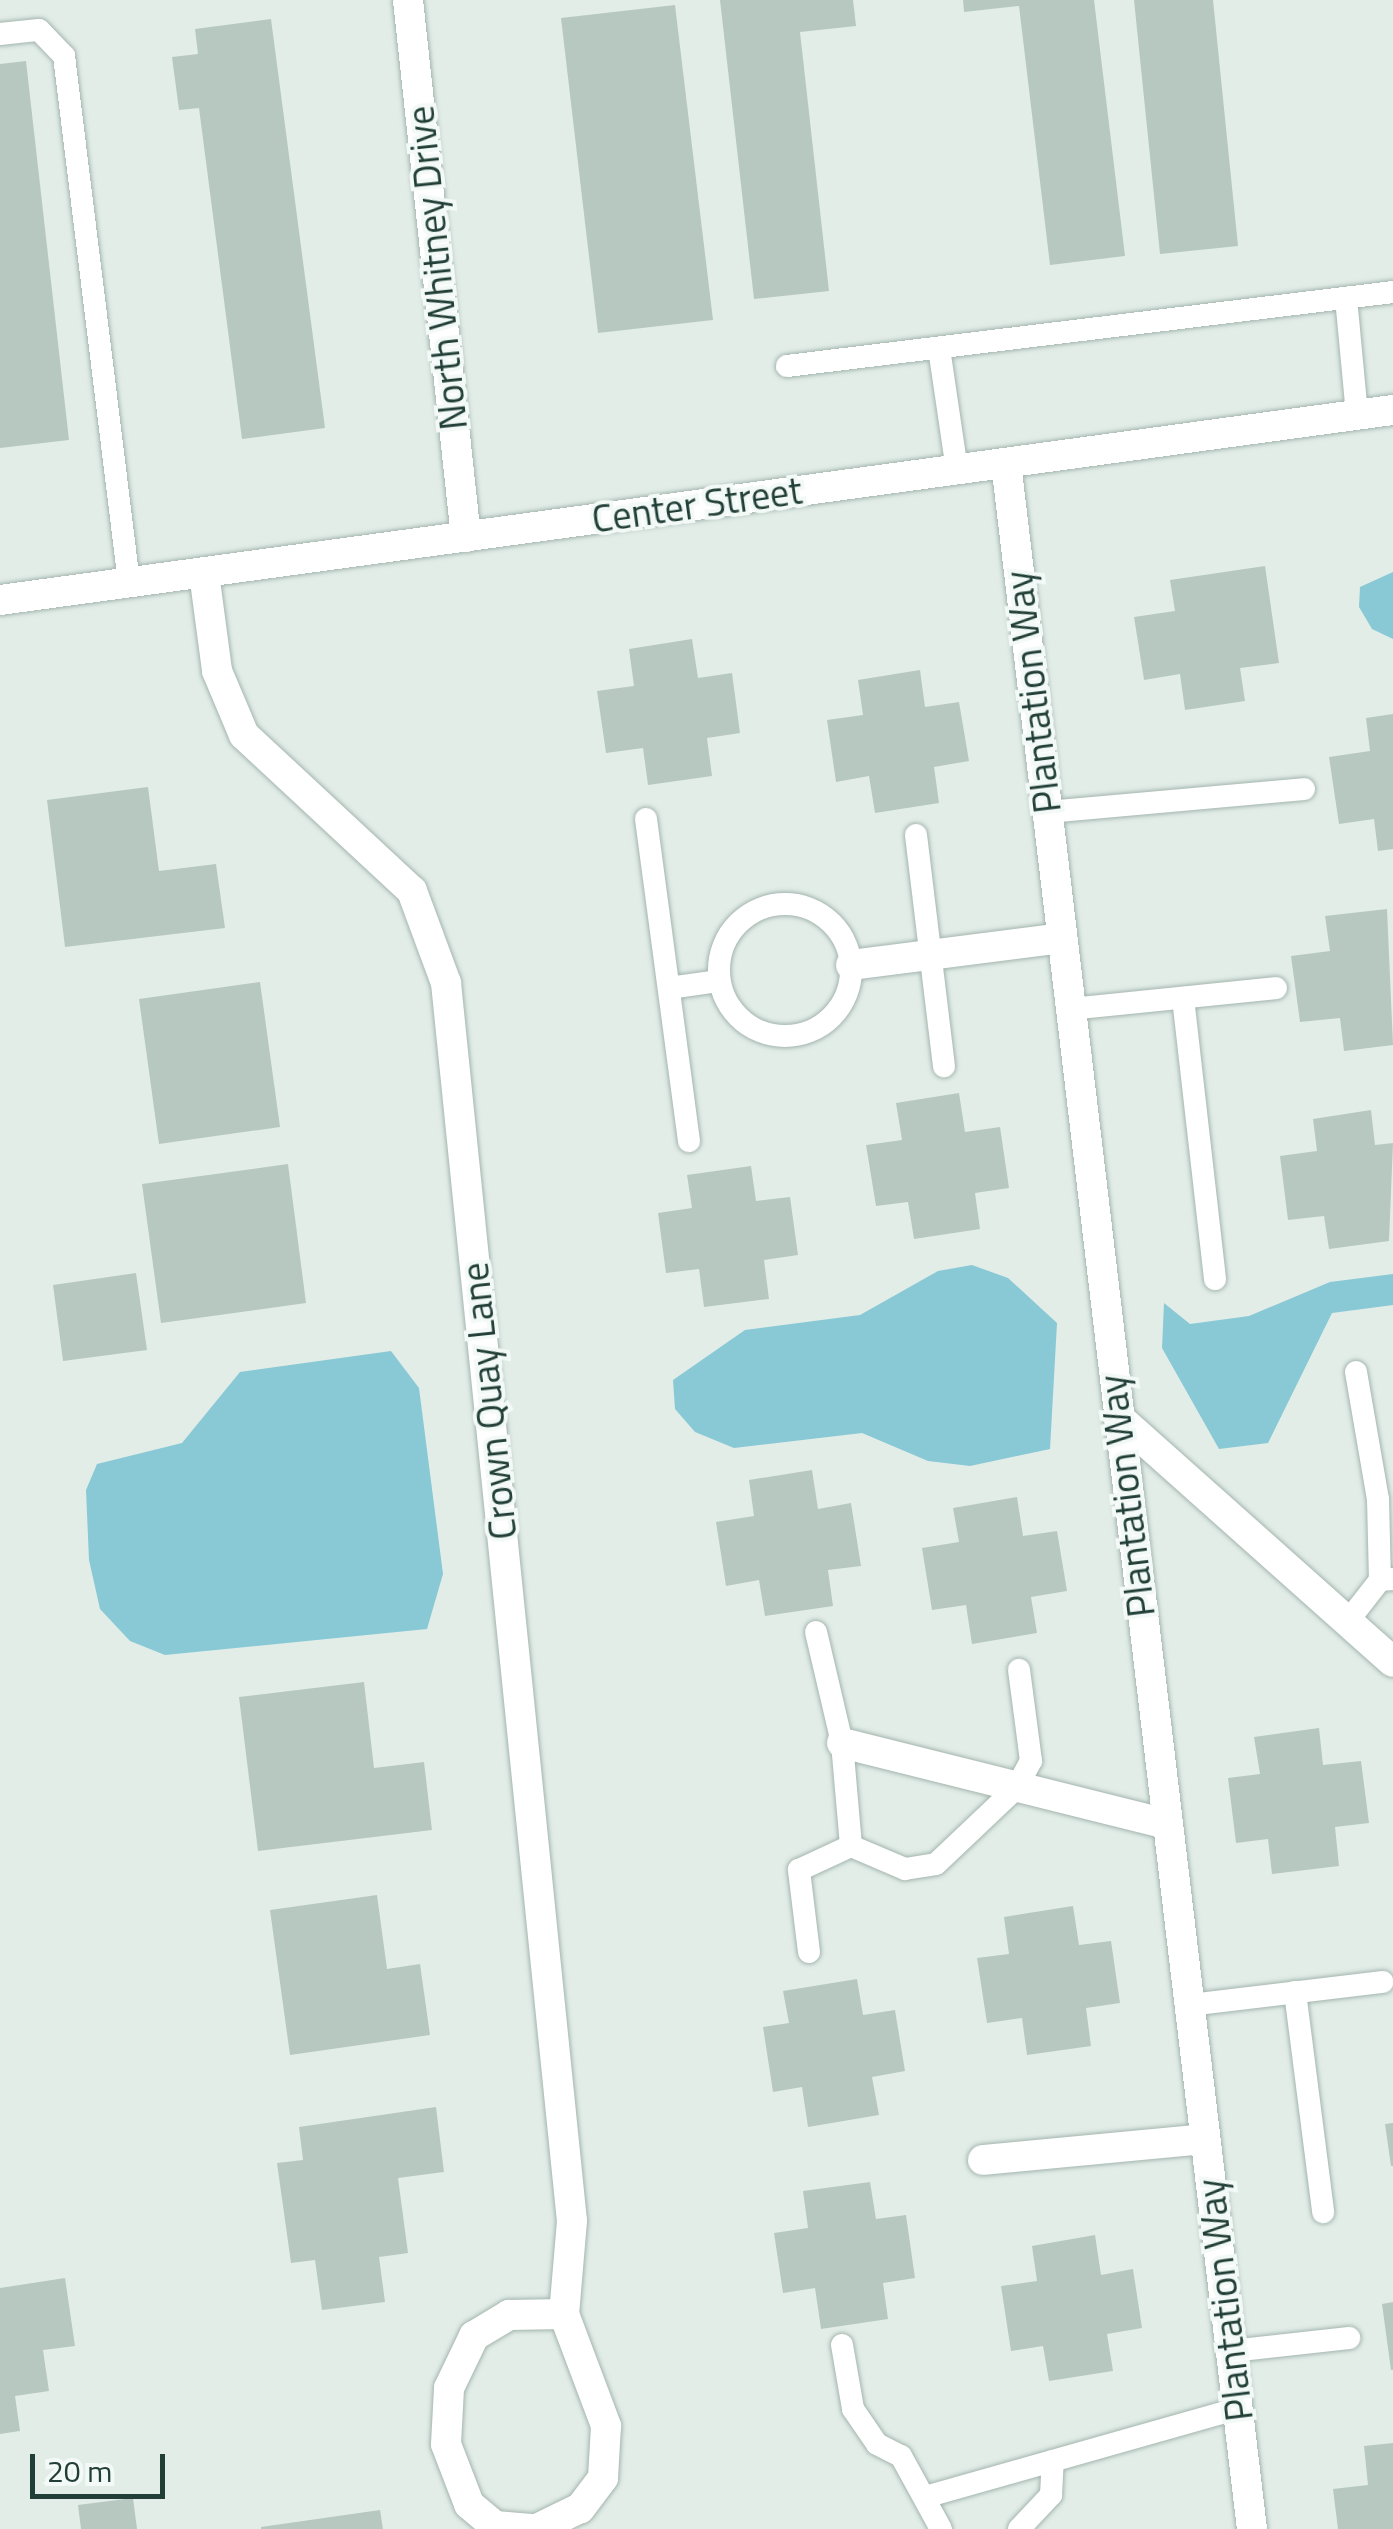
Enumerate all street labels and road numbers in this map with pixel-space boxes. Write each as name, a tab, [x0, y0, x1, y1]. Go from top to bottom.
street label: North Whitney Drive	[397, 104, 477, 432]
street label: Center Street	[589, 468, 805, 542]
street label: Plantation Way	[996, 568, 1070, 816]
street label: Crown Quay Lane	[452, 1260, 526, 1542]
street label: Plantation Way	[1090, 1372, 1164, 1620]
street label: Plantation Way	[1188, 2176, 1262, 2424]

